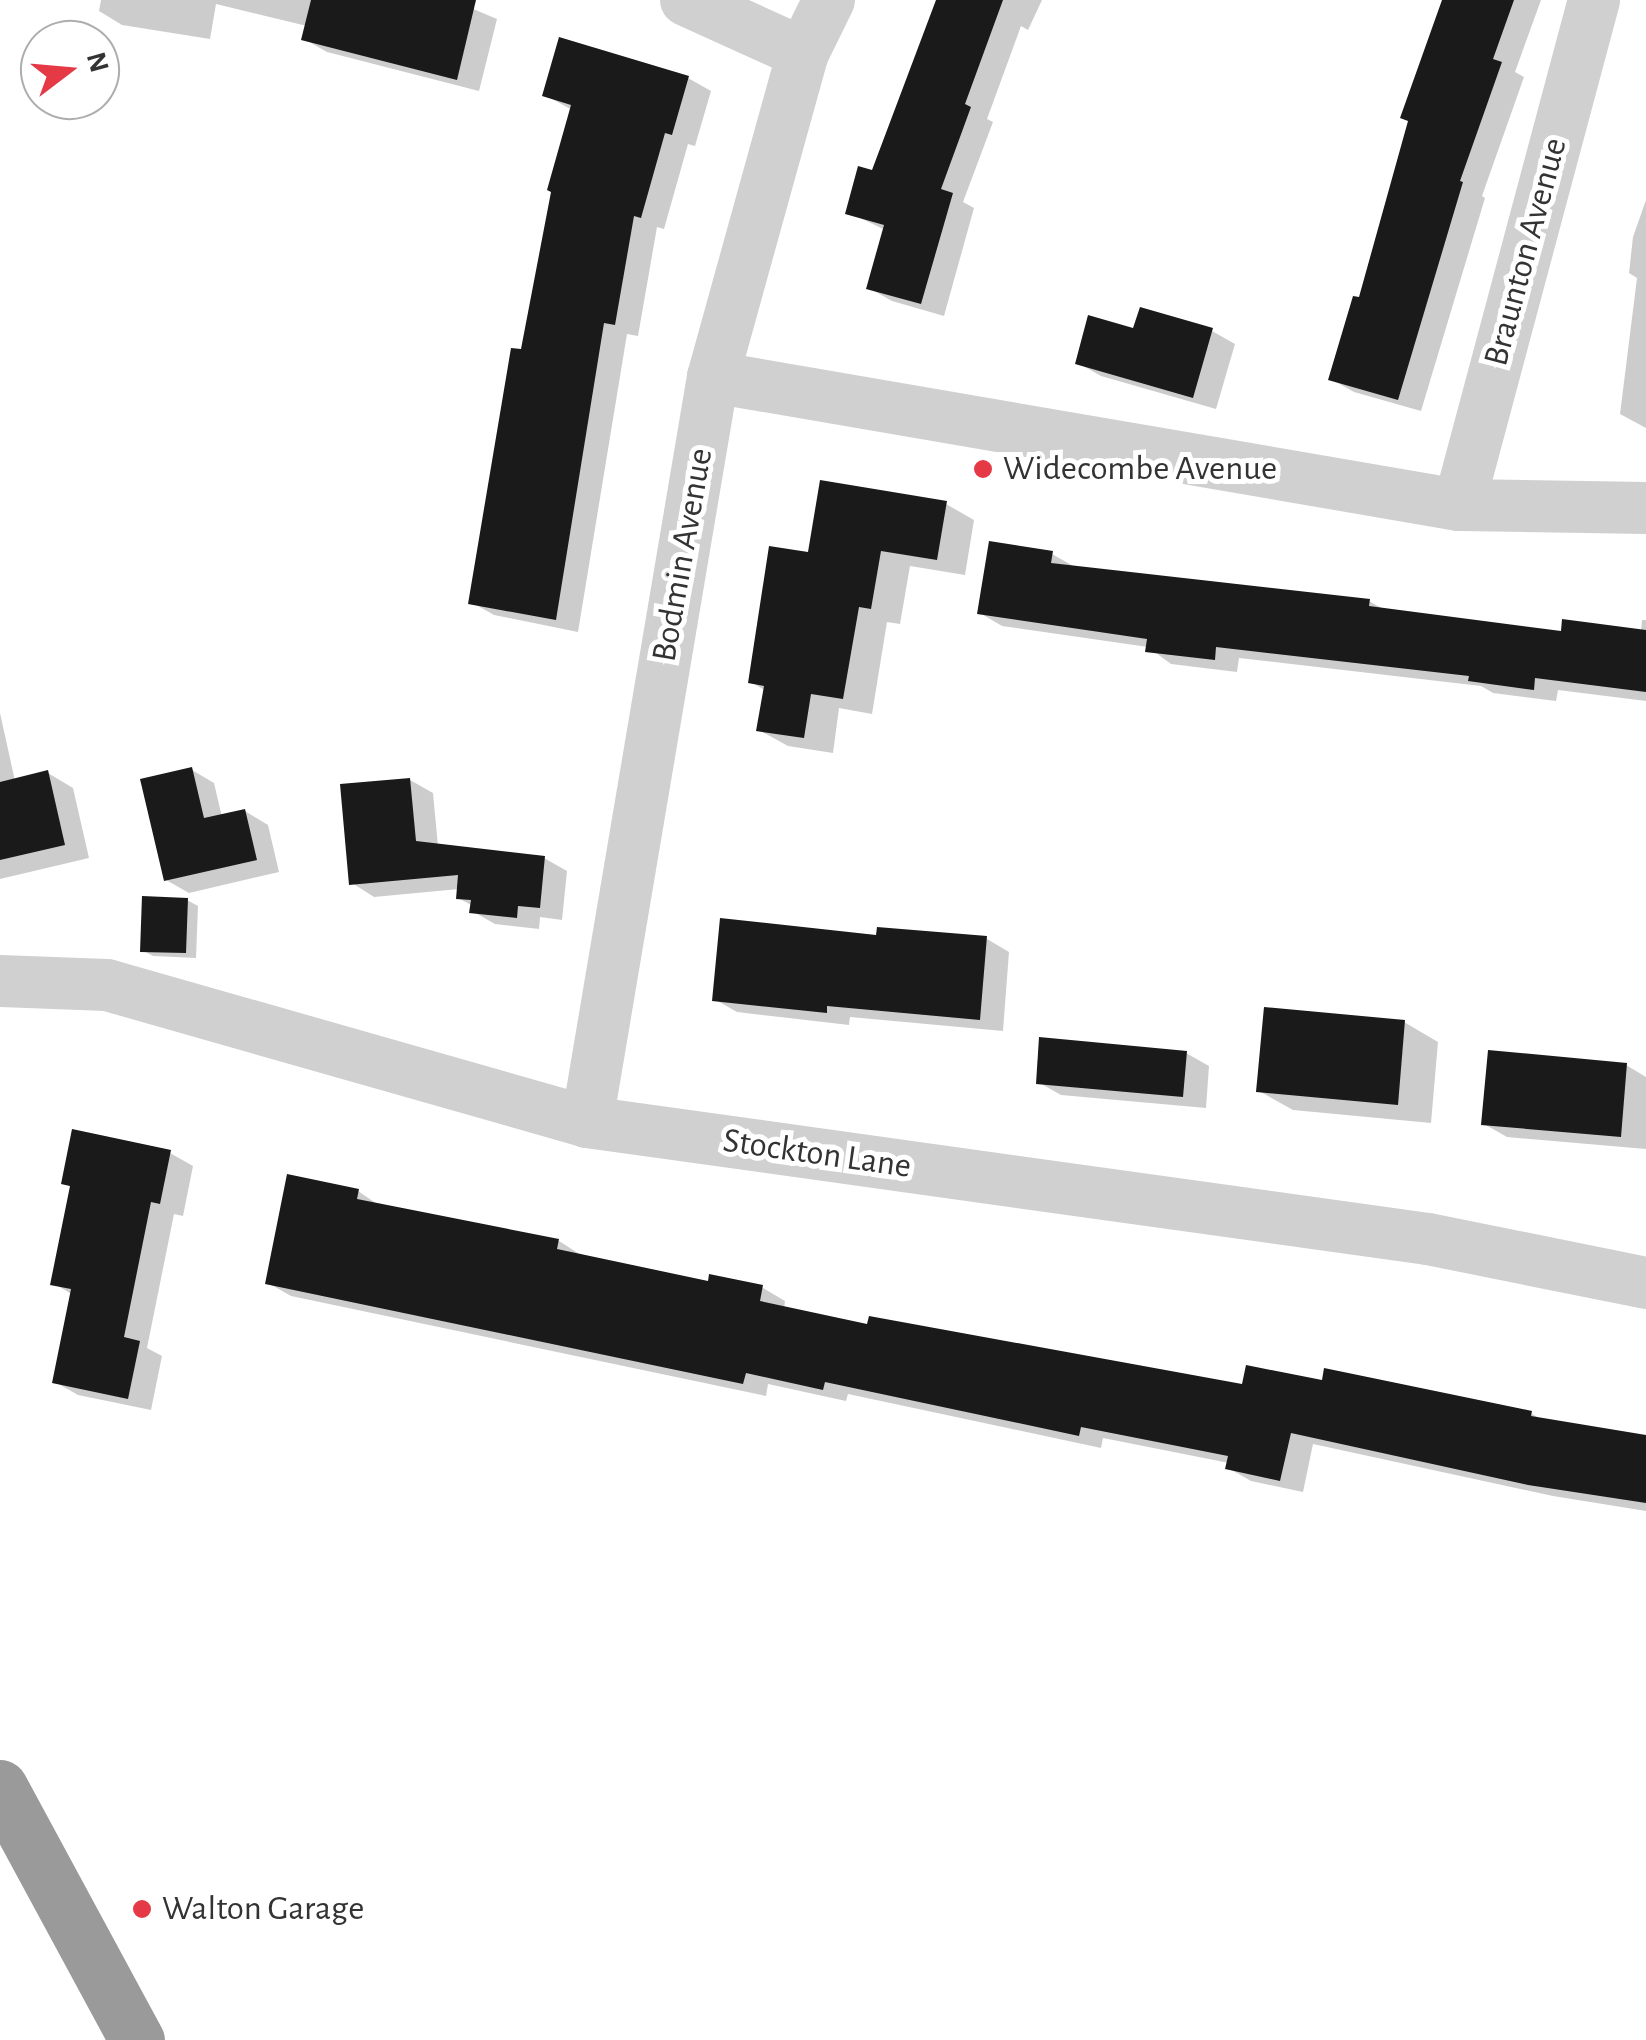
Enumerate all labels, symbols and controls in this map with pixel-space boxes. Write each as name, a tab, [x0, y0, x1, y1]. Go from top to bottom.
north arrow	[20, 20, 120, 120]
text: N	[81, 49, 113, 75]
street label: Braunton Avenue	[1475, 133, 1577, 371]
street label: Bodmin Avenue	[644, 445, 722, 665]
place label: Widecombe Avenue	[1003, 448, 1277, 490]
marker: Widecombe Avenue	[972, 458, 994, 480]
street label: Stockton Lane	[720, 1120, 914, 1188]
place label: Walton Garage	[162, 1888, 364, 1930]
marker: Walton Garage	[131, 1898, 153, 1920]

